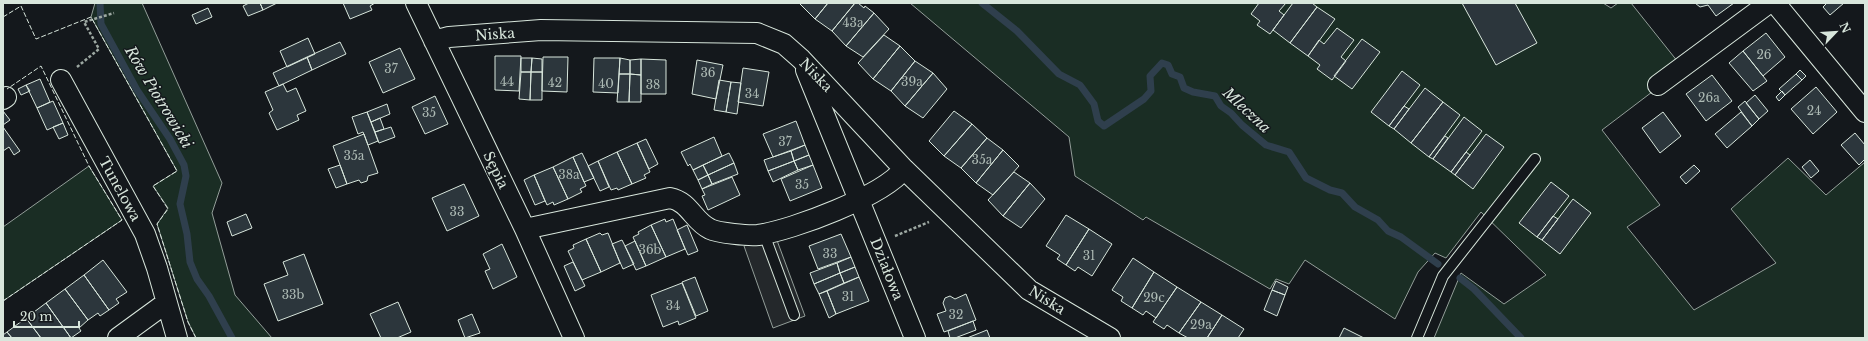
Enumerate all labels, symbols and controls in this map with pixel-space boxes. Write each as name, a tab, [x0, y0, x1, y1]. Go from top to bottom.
north arrow	[1816, 12, 1856, 52]
house number: 43a	[842, 15, 864, 30]
text: N	[1837, 20, 1854, 36]
street label: Niska	[474, 24, 516, 44]
water label: Rów Piotrowicki	[120, 42, 197, 152]
house number: 26	[1756, 47, 1772, 62]
street label: Niska	[796, 54, 837, 96]
house number: 37	[384, 61, 399, 76]
house number: 36	[700, 65, 716, 80]
house number: 44	[500, 74, 514, 89]
house number: 39a	[901, 74, 923, 89]
house number: 42	[548, 75, 562, 90]
house number: 40	[598, 76, 614, 91]
house number: 38	[646, 77, 660, 92]
water label: Mleczna	[1218, 82, 1275, 137]
house number: 34	[745, 86, 759, 101]
house number: 26a	[1698, 90, 1720, 105]
house number: 24	[1807, 103, 1821, 118]
house number: 35	[422, 105, 436, 120]
house number: 37	[778, 134, 793, 149]
house number: 35a	[344, 148, 365, 163]
street label: Sępia	[479, 148, 513, 192]
house number: 35a	[972, 152, 993, 167]
street label: Tunelowa	[95, 154, 145, 224]
house number: 38a	[558, 167, 580, 182]
house number: 35	[795, 177, 809, 192]
house number: 33	[450, 204, 464, 219]
street label: Działowa	[866, 235, 908, 303]
house number: 36b	[639, 242, 662, 257]
house number: 33	[823, 246, 837, 261]
house number: 31	[1083, 248, 1095, 263]
street label: Niska	[1025, 282, 1069, 318]
house number: 33b	[282, 287, 304, 302]
house number: 31	[842, 289, 854, 304]
house number: 29c	[1143, 290, 1165, 305]
house number: 34	[666, 298, 680, 313]
scale bar	[14, 303, 79, 329]
house number: 32	[949, 307, 963, 322]
text: 20 m	[20, 309, 52, 324]
house number: 29a	[1190, 317, 1212, 332]

